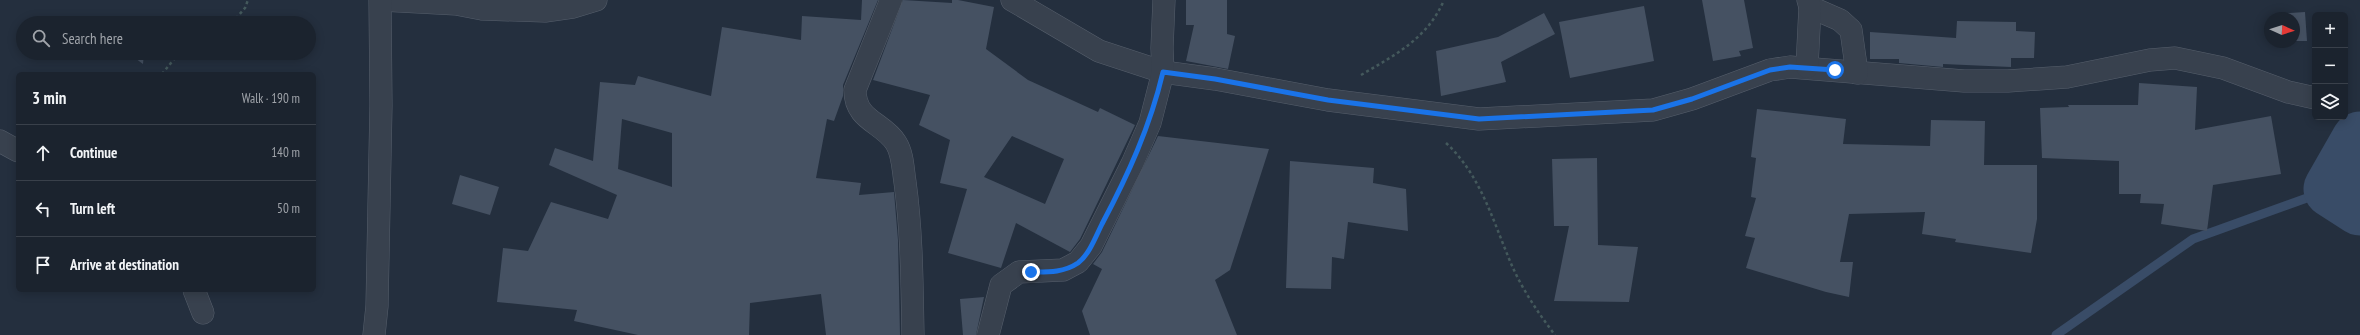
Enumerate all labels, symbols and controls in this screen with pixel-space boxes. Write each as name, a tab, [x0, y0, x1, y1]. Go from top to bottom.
north arrow	[2264, 12, 2300, 48]
map controls	[2312, 12, 2348, 120]
button: +	[2312, 12, 2348, 48]
search box	[16, 16, 316, 60]
icon: search	[30, 27, 52, 49]
text: Search here	[62, 29, 123, 48]
button: −	[2312, 48, 2348, 84]
route start	[1826, 61, 1844, 79]
button: layers	[2312, 84, 2348, 120]
text: 3 min	[32, 87, 66, 109]
text: Walk · 190 m	[242, 90, 300, 107]
icon: ahead	[32, 142, 54, 164]
text: Continue	[70, 143, 117, 162]
text: 140 m	[271, 144, 300, 161]
icon: left	[32, 198, 54, 220]
text: Turn left	[70, 199, 115, 218]
text: 50 m	[277, 200, 300, 217]
icon: arrive	[32, 254, 54, 276]
text: Arrive at destination	[70, 255, 179, 274]
route end	[1022, 263, 1040, 281]

